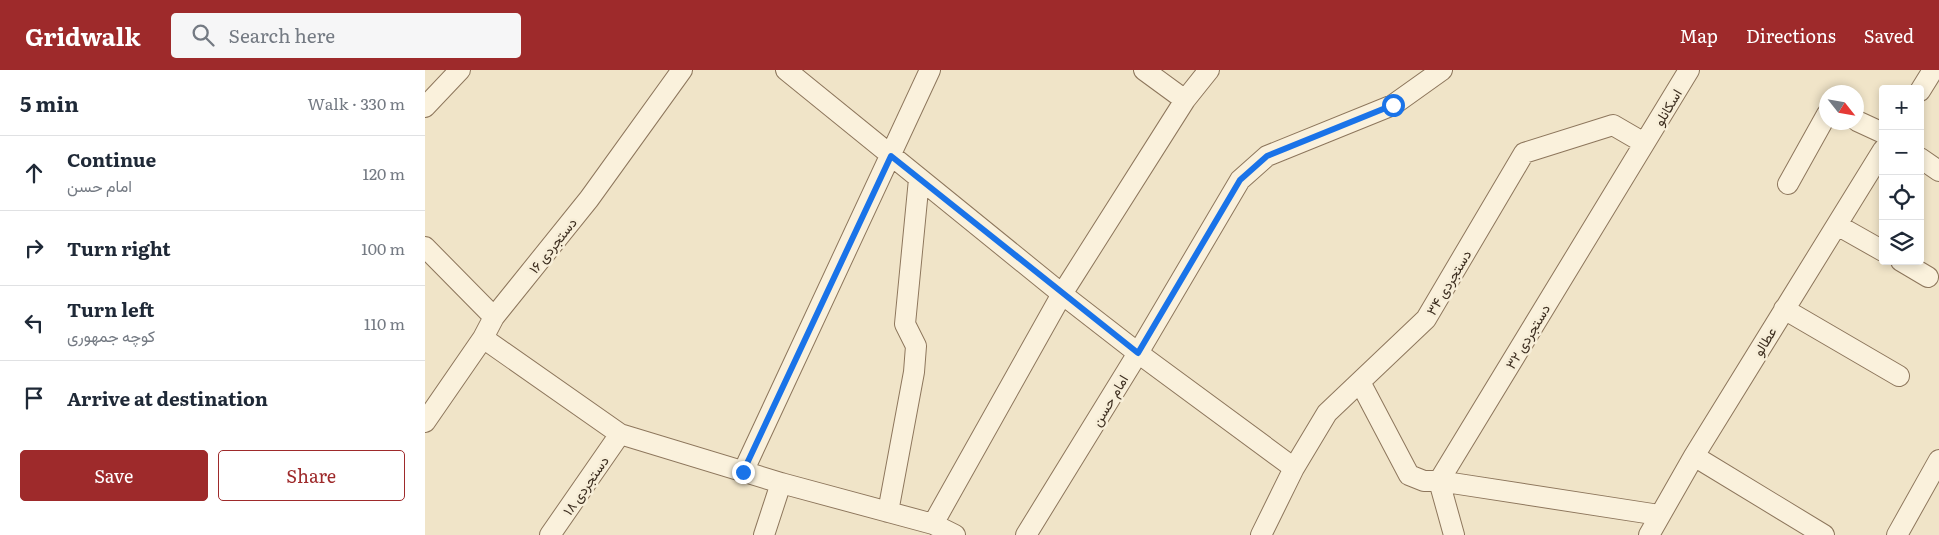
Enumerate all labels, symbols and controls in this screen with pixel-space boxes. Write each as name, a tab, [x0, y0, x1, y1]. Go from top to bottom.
search box	[171, 13, 521, 58]
text: Gridwalk	[25, 18, 141, 53]
icon: search	[189, 21, 217, 49]
text: Search here	[229, 21, 335, 49]
text: Map	[1680, 22, 1718, 49]
text: Directions	[1746, 22, 1836, 49]
text: Saved	[1864, 22, 1914, 49]
street label: اسکانلو	[1648, 85, 1686, 129]
north arrow	[1819, 85, 1864, 130]
map controls	[1879, 85, 1924, 265]
button: +	[1879, 85, 1924, 130]
text: 5 min	[20, 87, 79, 118]
text: Walk · 330 m	[307, 91, 405, 115]
route start	[1382, 94, 1405, 117]
button: −	[1879, 130, 1924, 175]
text: Continue	[67, 145, 156, 173]
icon: ahead	[20, 159, 48, 187]
text: 120 m	[362, 161, 405, 185]
text: امام حسن	[67, 173, 132, 197]
button: locate	[1879, 175, 1924, 220]
street label: دستجردی ۱۶	[523, 213, 581, 277]
button: layers	[1879, 220, 1924, 265]
icon: right	[20, 234, 48, 262]
text: Turn right	[67, 234, 171, 262]
text: 100 m	[361, 236, 405, 260]
street label: دستجردی ۳۴	[1421, 245, 1476, 319]
text: Turn left	[67, 295, 154, 323]
street label: دستجردی ۳۲	[1500, 300, 1554, 372]
icon: left	[20, 309, 48, 337]
text: 110 m	[364, 311, 405, 335]
text: کوچه جمهوری	[67, 323, 155, 347]
street label: عطالو	[1748, 323, 1780, 359]
street label: امام حسن	[1086, 371, 1132, 429]
icon: arrive	[20, 384, 48, 412]
text: Arrive at destination	[67, 384, 268, 412]
button: Save	[20, 450, 208, 501]
button: Share	[218, 450, 405, 501]
street label: دستجردی ۱۸	[557, 451, 613, 519]
route end	[732, 461, 755, 484]

